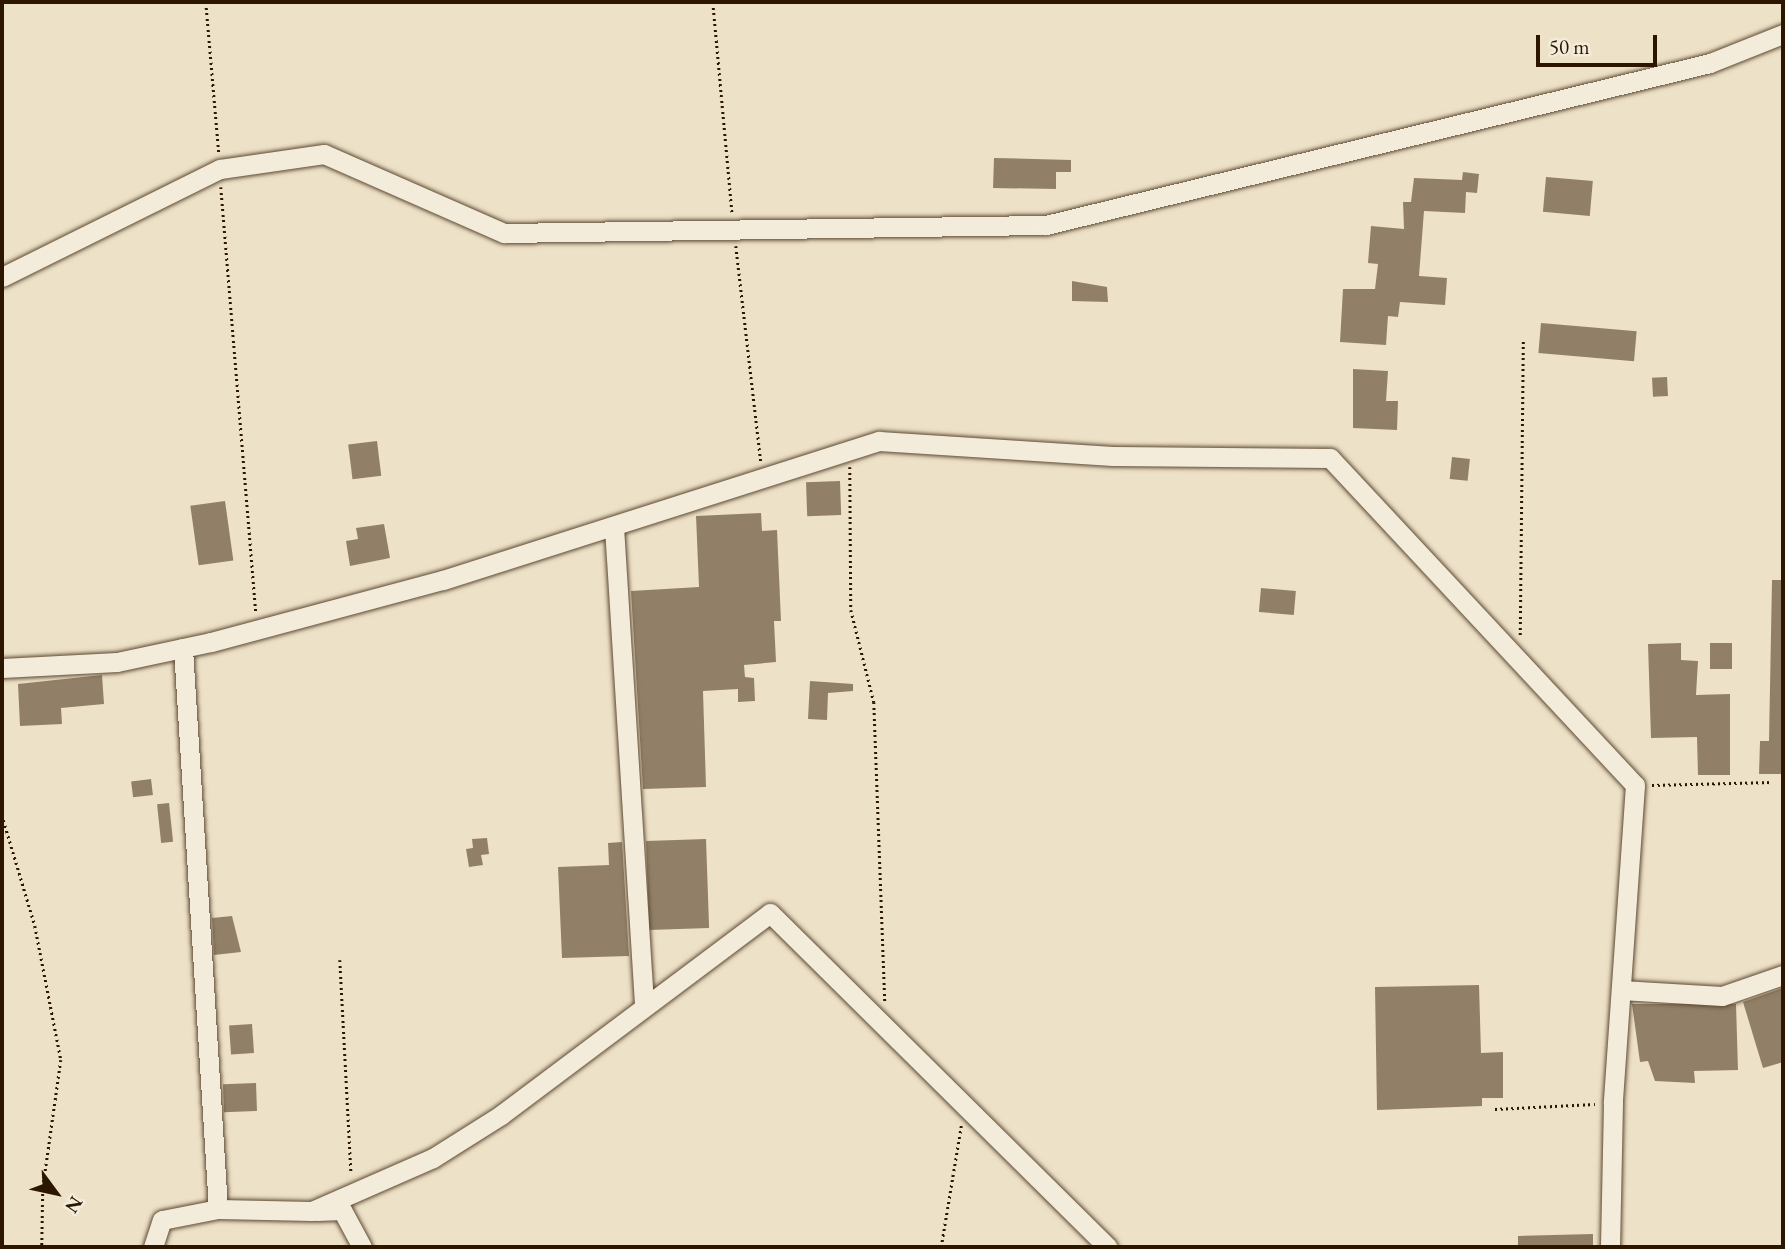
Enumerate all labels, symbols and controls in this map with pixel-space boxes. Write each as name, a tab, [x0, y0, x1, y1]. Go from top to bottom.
scale bar	[1540, 21, 1661, 65]
text: 50 m	[1549, 33, 1590, 60]
north arrow	[21, 1158, 91, 1228]
text: N	[59, 1191, 89, 1218]

